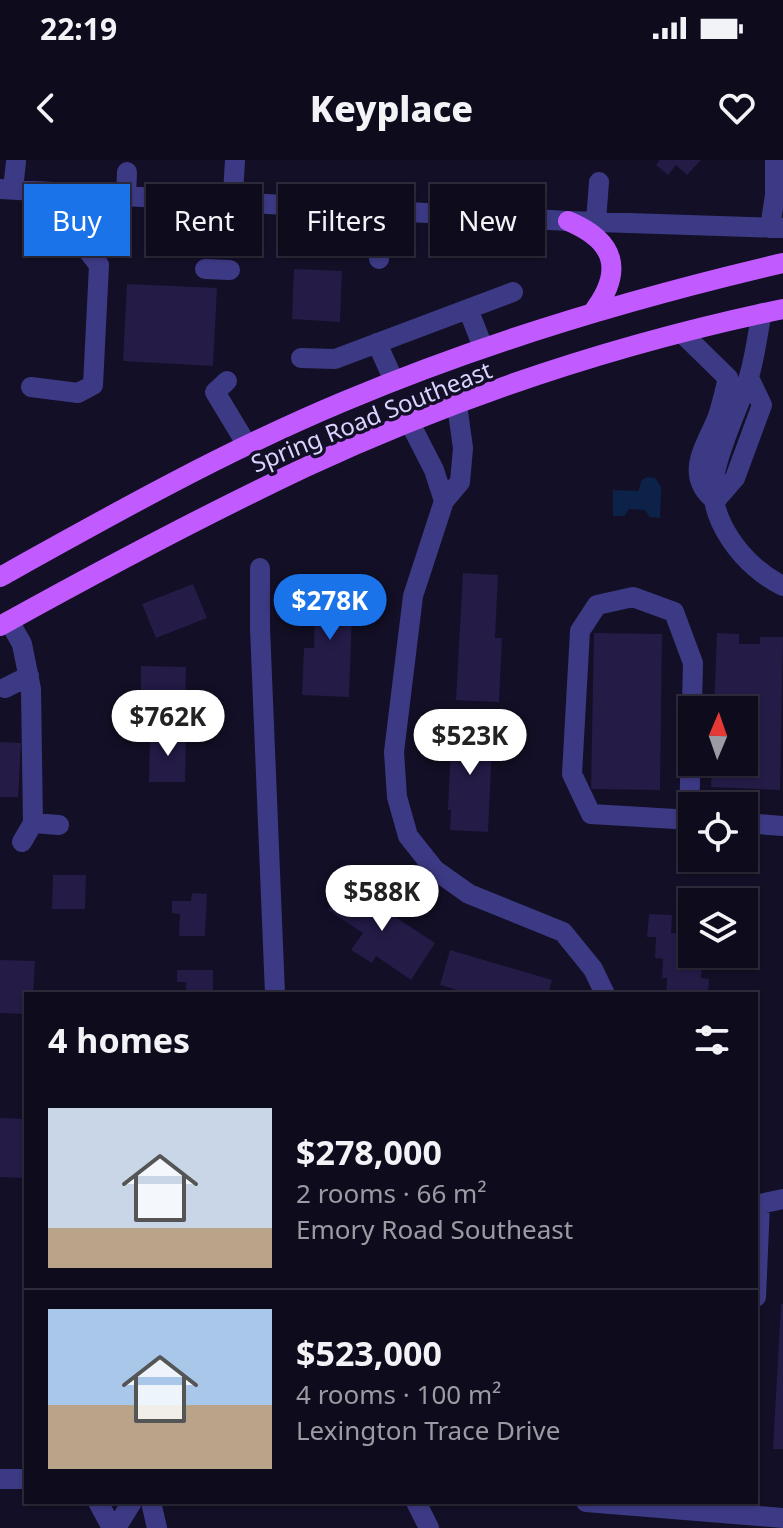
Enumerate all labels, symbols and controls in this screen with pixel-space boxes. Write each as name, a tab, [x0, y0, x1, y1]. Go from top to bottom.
text: 22:19	[40, 8, 117, 49]
text: Keyplace	[310, 84, 473, 133]
icon: back	[24, 86, 68, 130]
icon: heart	[715, 86, 759, 130]
chip: Buy	[24, 184, 130, 256]
chip: Rent	[146, 184, 262, 256]
chip: Filters	[278, 184, 414, 256]
chip: New	[430, 184, 545, 256]
street label: Spring Road Southeast	[246, 352, 497, 479]
pin: $278K	[274, 574, 386, 642]
text: $278K	[292, 582, 368, 618]
pin: $762K	[112, 690, 224, 758]
north arrow	[678, 696, 758, 776]
map controls	[678, 696, 758, 968]
text: $762K	[130, 698, 206, 734]
pin: $523K	[414, 709, 526, 777]
text: $523K	[432, 717, 508, 753]
button: locate	[678, 792, 758, 872]
pin: $588K	[326, 865, 438, 933]
text: $588K	[344, 873, 420, 909]
button: layers	[678, 888, 758, 968]
text: 4 homes	[48, 1017, 190, 1063]
icon: filters	[690, 1018, 734, 1062]
text: $278,000	[296, 1129, 442, 1175]
icon: home	[112, 1140, 208, 1236]
text: 2 rooms · 66 m²	[296, 1175, 486, 1211]
text: Emory Road Southeast	[296, 1211, 573, 1247]
text: $523,000	[296, 1330, 442, 1376]
icon: home	[112, 1341, 208, 1437]
text: 4 rooms · 100 m²	[296, 1376, 501, 1412]
text: Lexington Trace Drive	[296, 1412, 560, 1448]

